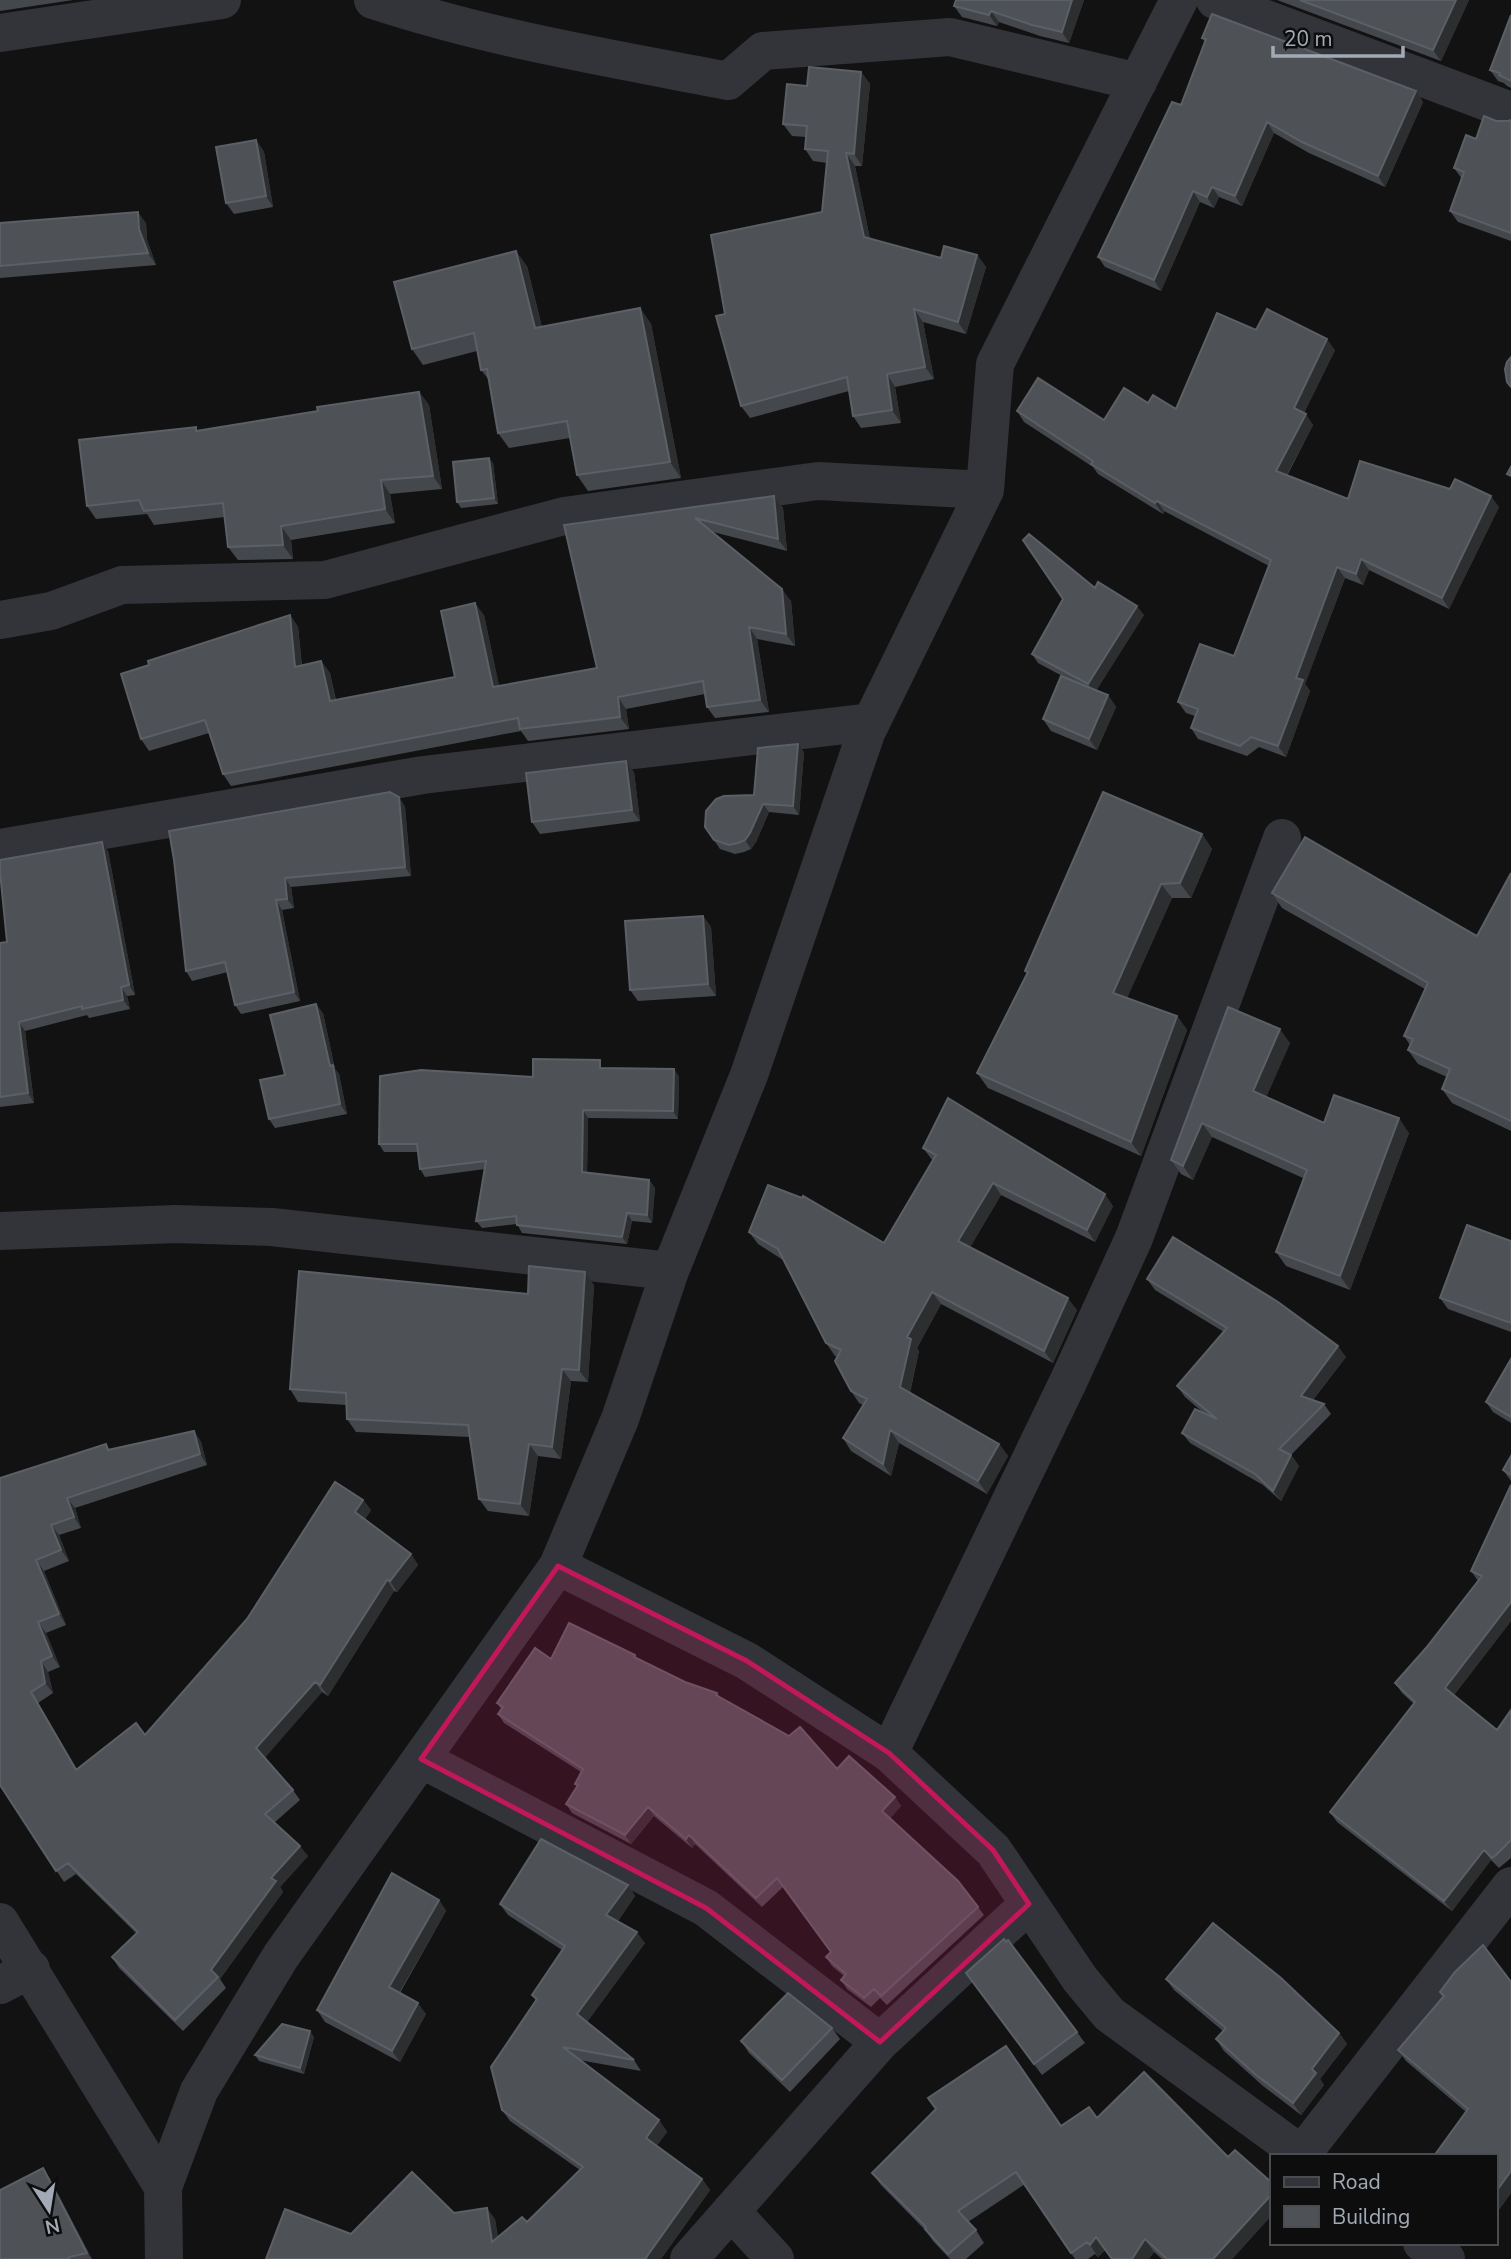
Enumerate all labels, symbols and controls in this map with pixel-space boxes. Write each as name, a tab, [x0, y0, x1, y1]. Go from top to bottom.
scale bar	[1273, 14, 1402, 58]
text: 20 m	[1284, 25, 1333, 53]
legend	[1270, 2154, 1497, 2245]
text: Road	[1332, 2168, 1381, 2196]
north arrow	[14, 2175, 84, 2245]
text: Building	[1332, 2203, 1410, 2231]
text: N	[43, 2211, 62, 2240]

